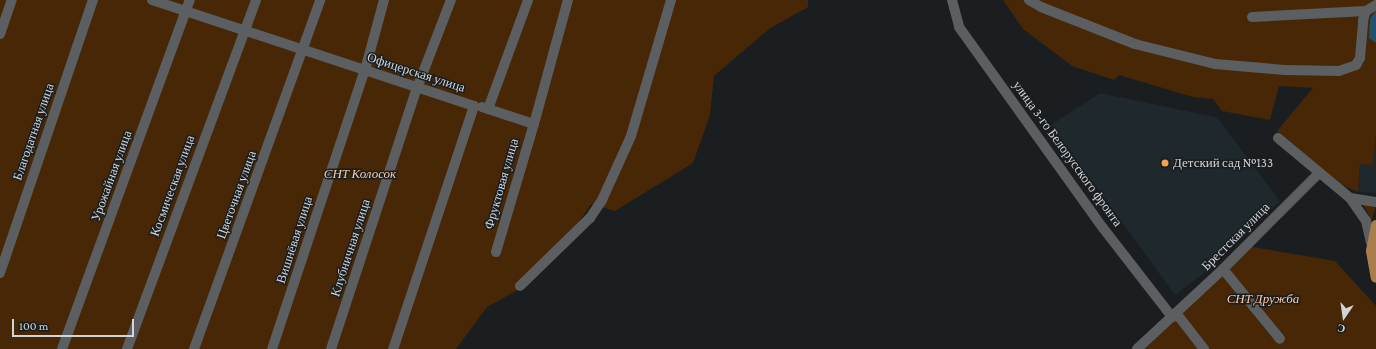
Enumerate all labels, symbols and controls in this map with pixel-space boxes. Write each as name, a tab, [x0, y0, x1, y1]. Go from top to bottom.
street label: Офицерская улица	[365, 50, 467, 96]
street label: улица 3-го Белорусского фронта	[1009, 78, 1125, 230]
street label: Благодатная улица	[10, 81, 58, 183]
street label: Урожайная улица	[88, 128, 136, 224]
street label: Космическая улица	[147, 133, 199, 239]
street label: Фруктовая улица	[482, 137, 522, 231]
street label: Цветочная улица	[214, 149, 260, 241]
place label: Детский сад №133	[1173, 155, 1273, 171]
marker: Детский сад №133	[1160, 158, 1170, 168]
park label: СНТ Колосок	[324, 166, 396, 182]
street label: Вишнёвая улица	[274, 194, 316, 286]
street label: Клубничная улица	[328, 197, 374, 299]
street label: Брестская улица	[1199, 200, 1273, 274]
park label: СНТ Дружба	[1227, 291, 1299, 307]
north arrow	[1324, 297, 1364, 337]
scale bar	[14, 311, 136, 337]
text: 100 m	[19, 319, 48, 333]
text: С	[1336, 322, 1347, 335]

